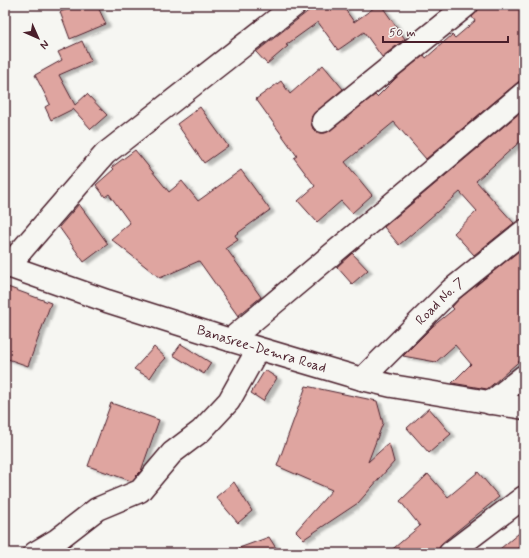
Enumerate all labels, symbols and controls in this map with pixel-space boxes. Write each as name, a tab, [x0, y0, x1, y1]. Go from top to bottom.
north arrow	[18, 18, 58, 58]
scale bar	[383, 18, 508, 44]
text: 50 m	[389, 25, 416, 41]
text: N	[37, 37, 52, 52]
street label: Road No. 7	[412, 273, 468, 329]
street label: Banasree-Demra Road	[194, 321, 328, 377]

